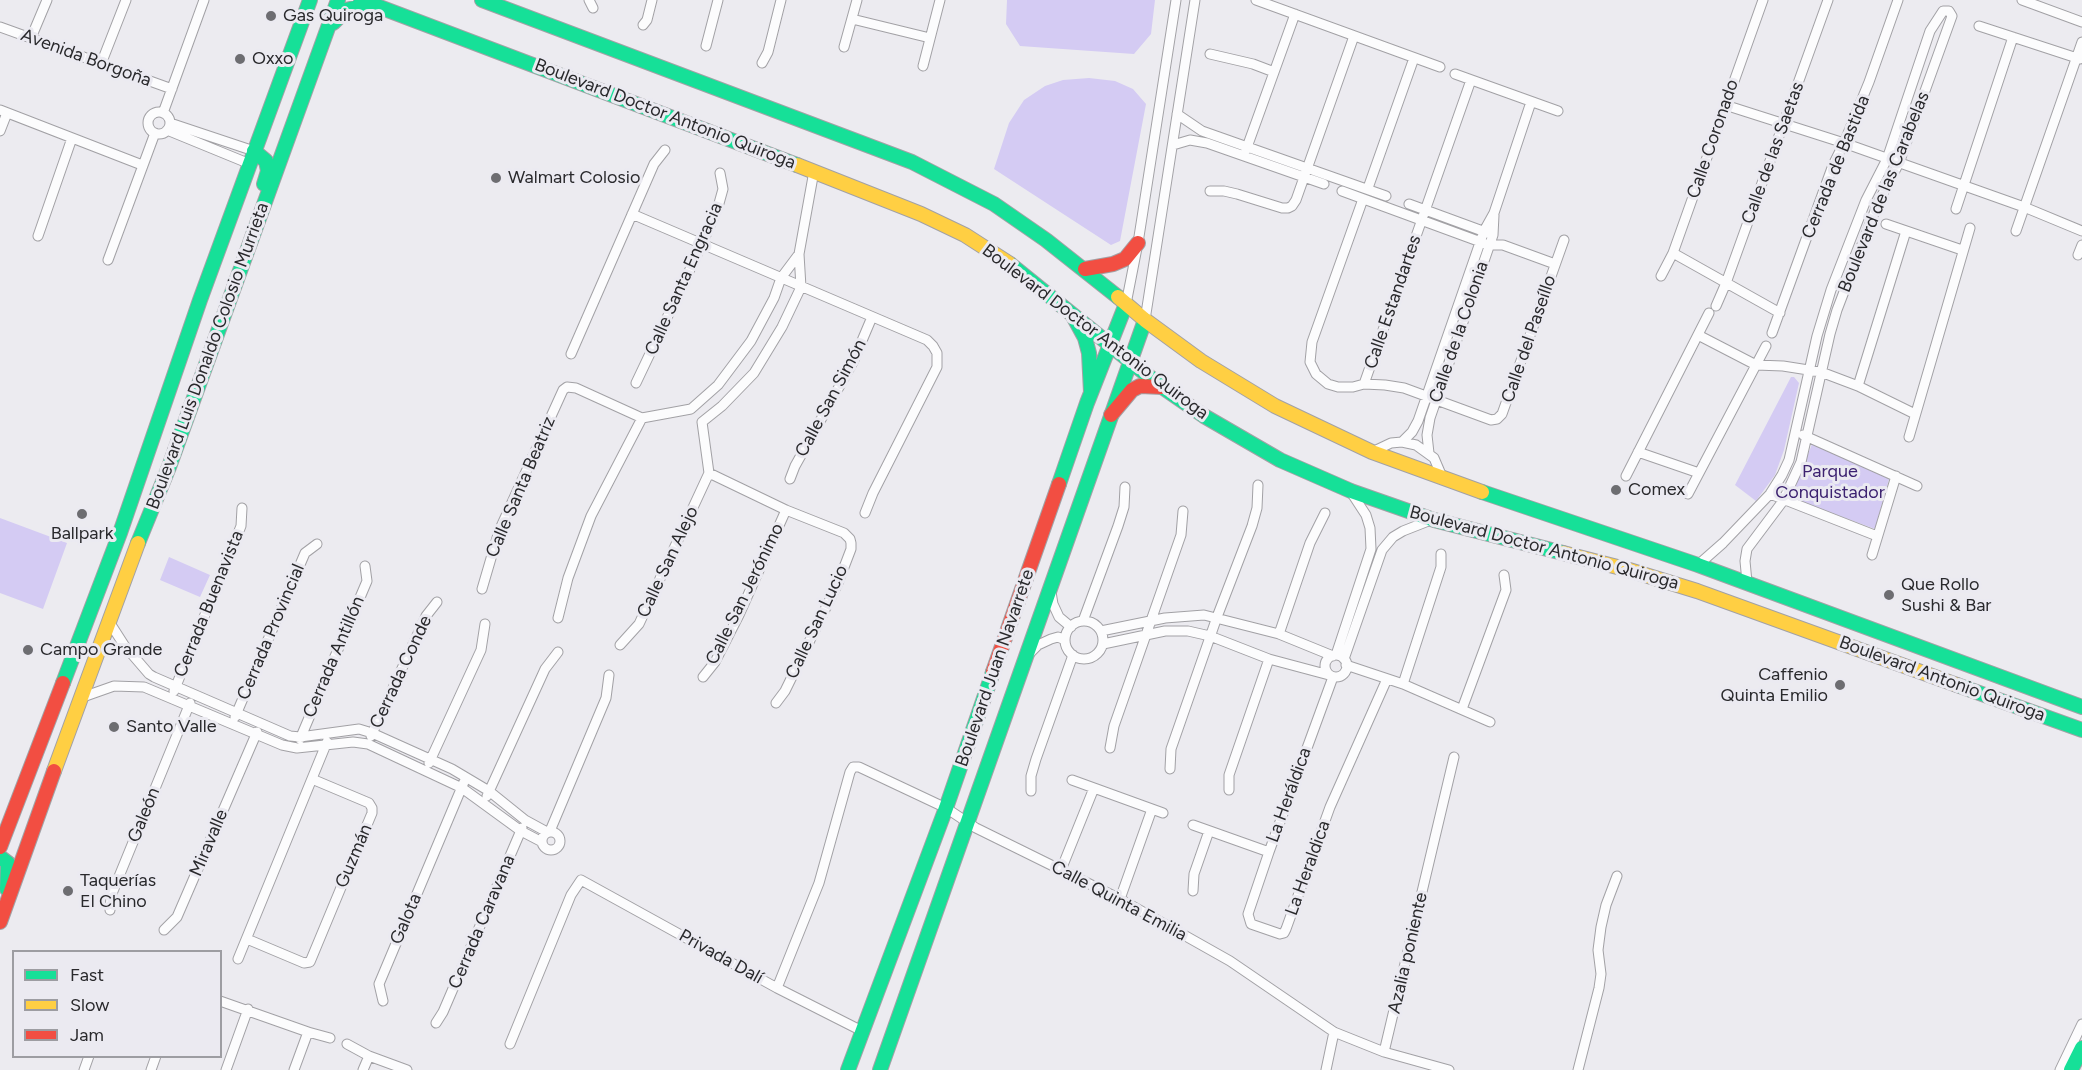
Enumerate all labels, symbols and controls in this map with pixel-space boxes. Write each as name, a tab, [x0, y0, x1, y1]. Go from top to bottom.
place label: Gas Quiroga	[283, 5, 383, 27]
marker: Gas Quiroga	[264, 9, 278, 23]
street label: Avenida Borgoña	[18, 24, 154, 92]
place label: Oxxo	[252, 48, 293, 70]
marker: Oxxo	[233, 52, 247, 66]
street label: Boulevard Doctor Antonio Quiroga	[531, 54, 799, 174]
street label: Calle Coronado	[1683, 77, 1743, 201]
street label: Calle de las Saetas	[1737, 79, 1809, 227]
street label: Boulevard de las Carabelas	[1834, 88, 1934, 296]
street label: Cerrada de Bastida	[1797, 92, 1875, 242]
place label: Walmart Colosio	[508, 167, 640, 189]
marker: Walmart Colosio	[489, 171, 503, 185]
street label: Calle Santa Engracia	[641, 199, 727, 359]
street label: Boulevard Luis Donaldo Colosio Murrieta	[142, 200, 274, 512]
street label: Calle Estandartes	[1360, 232, 1426, 372]
street label: Boulevard Doctor Antonio Quiroga	[978, 240, 1212, 424]
street label: Calle de la Colonia	[1425, 259, 1493, 405]
street label: Calle del Paseíllo	[1497, 272, 1561, 406]
street label: Calle San Simón	[791, 335, 871, 461]
street label: Calle Santa Beatriz	[482, 413, 560, 561]
park label: Parque Conquistador	[1775, 461, 1885, 504]
place label: Comex	[1628, 479, 1685, 501]
marker: Comex	[1609, 483, 1623, 497]
street label: Boulevard Doctor Antonio Quiroga	[1407, 502, 1681, 594]
street label: Calle San Alejo	[633, 503, 703, 621]
marker: Ballpark	[75, 507, 89, 521]
street label: Calle San Jerónimo	[701, 520, 789, 668]
place label: Ballpark	[51, 523, 113, 545]
street label: Cerrada Buenavista	[170, 528, 248, 680]
street label: Cerrada Provincial	[233, 561, 309, 703]
street label: Calle San Lucio	[781, 562, 853, 682]
street label: Boulevard Juan Navarrete	[951, 566, 1039, 770]
place label: Que Rollo Sushi & Bar	[1901, 574, 1991, 616]
marker: Que Rollo Sushi & Bar	[1882, 588, 1896, 602]
street label: Cerrada Antillón	[299, 593, 369, 721]
street label: Cerrada Conde	[365, 612, 437, 732]
street label: Boulevard Antonio Quiroga	[1836, 632, 2048, 726]
place label: Campo Grande	[40, 639, 162, 661]
marker: Campo Grande	[21, 643, 35, 657]
place label: Caffenio Quinta Emilio	[1721, 664, 1828, 706]
marker: Caffenio Quinta Emilio	[1833, 678, 1847, 692]
place label: Santo Valle	[126, 716, 217, 738]
marker: Santo Valle	[107, 720, 121, 734]
street label: La Heráldica	[1262, 745, 1316, 845]
street label: Galeón	[123, 784, 165, 846]
street label: Miravalle	[185, 806, 233, 880]
street label: La Heraldica	[1281, 818, 1335, 918]
street label: Guzmán	[331, 821, 377, 891]
street label: Cerrada Caravana	[444, 852, 520, 992]
street label: Calle Quinta Emilia	[1047, 856, 1191, 946]
place label: Taquerías El Chino	[80, 870, 156, 912]
marker: Taquerías El Chino	[61, 884, 75, 898]
street label: Galota	[386, 890, 426, 948]
street label: Azalia poniente	[1384, 890, 1432, 1016]
street label: Privada Dalí	[675, 925, 767, 989]
legend	[12, 950, 222, 1058]
text: Fast	[70, 964, 104, 986]
text: Slow	[70, 994, 109, 1016]
text: Jam	[70, 1024, 104, 1046]

